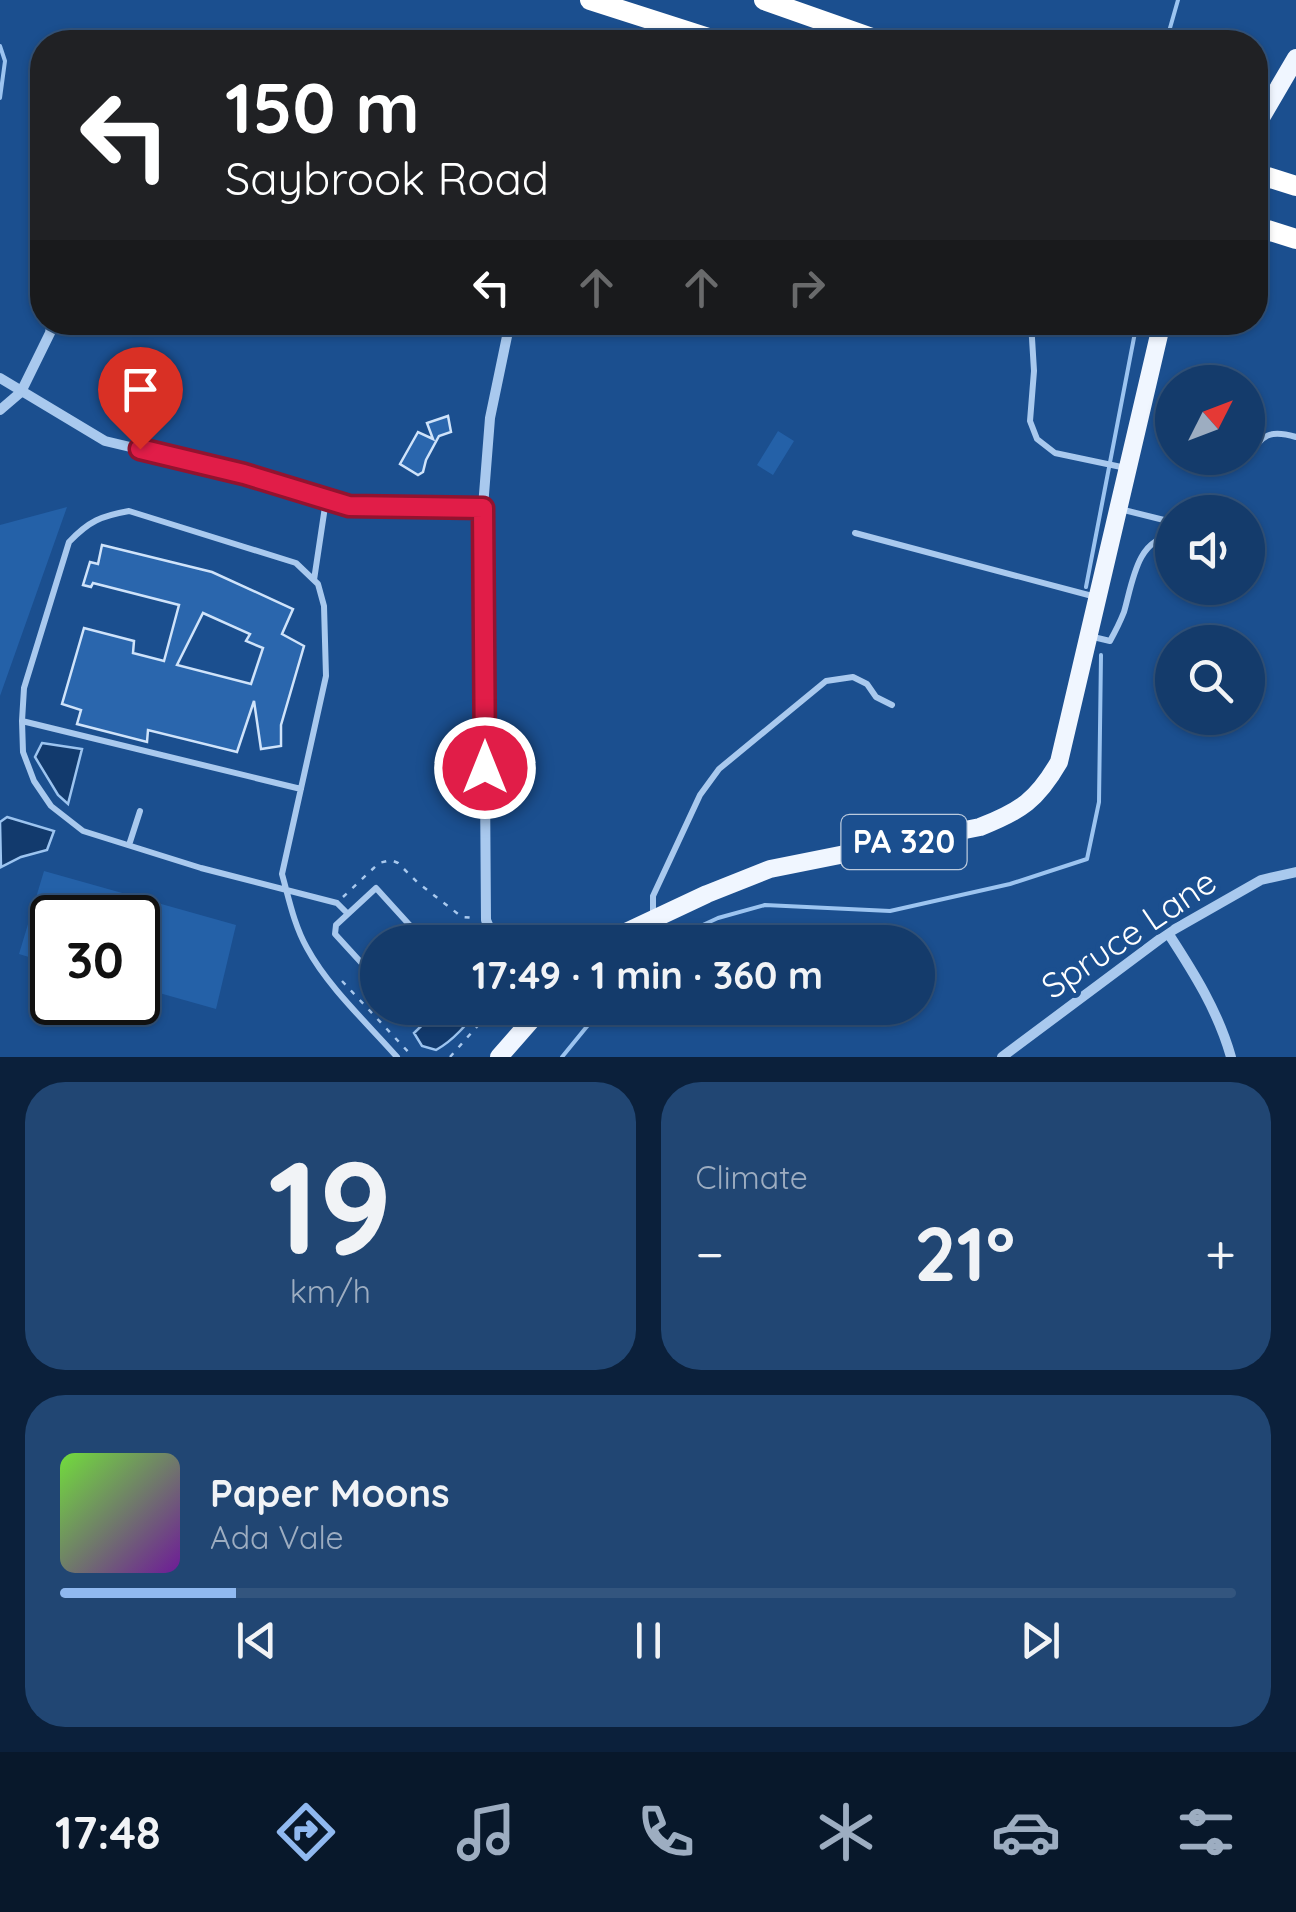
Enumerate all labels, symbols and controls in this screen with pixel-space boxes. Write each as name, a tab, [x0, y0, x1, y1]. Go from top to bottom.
text: 150 m	[225, 63, 420, 151]
icon: left	[60, 70, 190, 200]
text: Saybrook Road	[225, 150, 549, 206]
icon: left	[464, 260, 519, 315]
icon: ahead	[569, 260, 624, 315]
icon: ahead	[674, 260, 729, 315]
icon: right	[779, 260, 834, 315]
pin	[98, 347, 183, 450]
icon: arrive	[113, 362, 168, 417]
north arrow	[1155, 365, 1265, 475]
map controls	[1155, 365, 1265, 735]
button: sound	[1155, 495, 1265, 605]
button: search	[1155, 625, 1265, 735]
position arrow	[433, 716, 537, 820]
road number: PA 320	[842, 815, 966, 869]
street label: Spruce Lane	[1033, 859, 1224, 1008]
speed limit sign: 30	[30, 895, 160, 1025]
text: 17:49 · 1 min · 360 m	[472, 951, 823, 999]
text: 19	[268, 1124, 392, 1287]
text: Climate	[696, 1157, 808, 1197]
text: 21°	[914, 1206, 1015, 1300]
text: −	[696, 1219, 724, 1288]
text: +	[1205, 1219, 1236, 1288]
text: km/h	[290, 1271, 371, 1311]
text: Paper Moons	[210, 1469, 450, 1517]
text: Ada Vale	[210, 1517, 344, 1557]
icon: previous	[229, 1613, 284, 1668]
icon: pause	[621, 1613, 676, 1668]
icon: next	[1013, 1613, 1068, 1668]
icon: directions	[271, 1797, 341, 1867]
icon: music	[451, 1797, 521, 1867]
icon: phone	[631, 1797, 701, 1867]
icon: climate	[811, 1797, 881, 1867]
icon: car	[991, 1797, 1061, 1867]
icon: filters	[1171, 1797, 1241, 1867]
text: 17:48	[55, 1804, 161, 1860]

